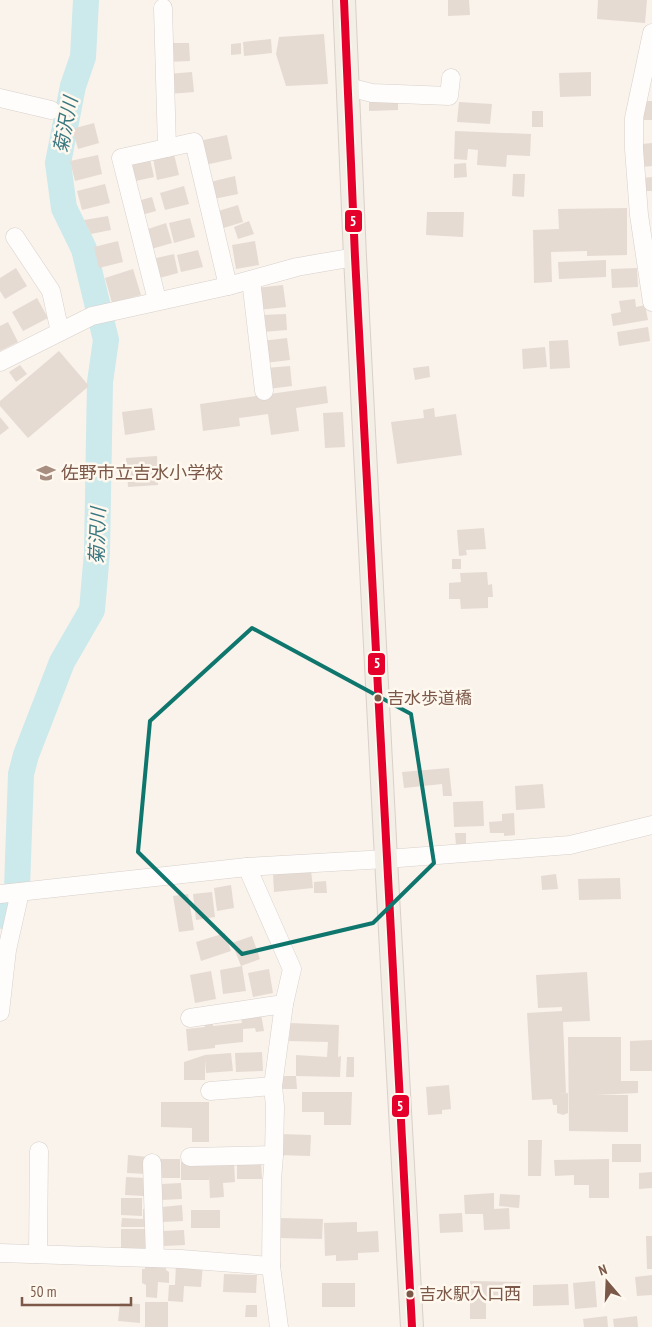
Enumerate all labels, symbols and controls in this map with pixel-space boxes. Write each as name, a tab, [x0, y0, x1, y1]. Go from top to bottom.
water label: 菊沢川	[48, 93, 83, 155]
line badge: 5	[344, 209, 363, 233]
text: 5	[350, 212, 356, 230]
place label: 佐野市立吉水小学校	[61, 461, 223, 484]
school or university icon: 佐野市立吉水小学校	[35, 462, 57, 484]
water label: 菊沢川	[84, 505, 110, 565]
line badge: 5	[367, 652, 386, 676]
text: 5	[374, 654, 380, 672]
place label: 吉水歩道橋	[387, 687, 472, 709]
marker: 吉水歩道橋	[373, 693, 383, 703]
line badge: 5	[391, 1094, 410, 1118]
text: 5	[397, 1097, 403, 1115]
north arrow	[582, 1257, 632, 1307]
text: N	[596, 1260, 609, 1279]
scale bar	[22, 1274, 131, 1306]
text: 50 m	[30, 1282, 56, 1301]
place label: 吉水駅入口西	[419, 1283, 521, 1305]
marker: 吉水駅入口西	[405, 1289, 415, 1299]

